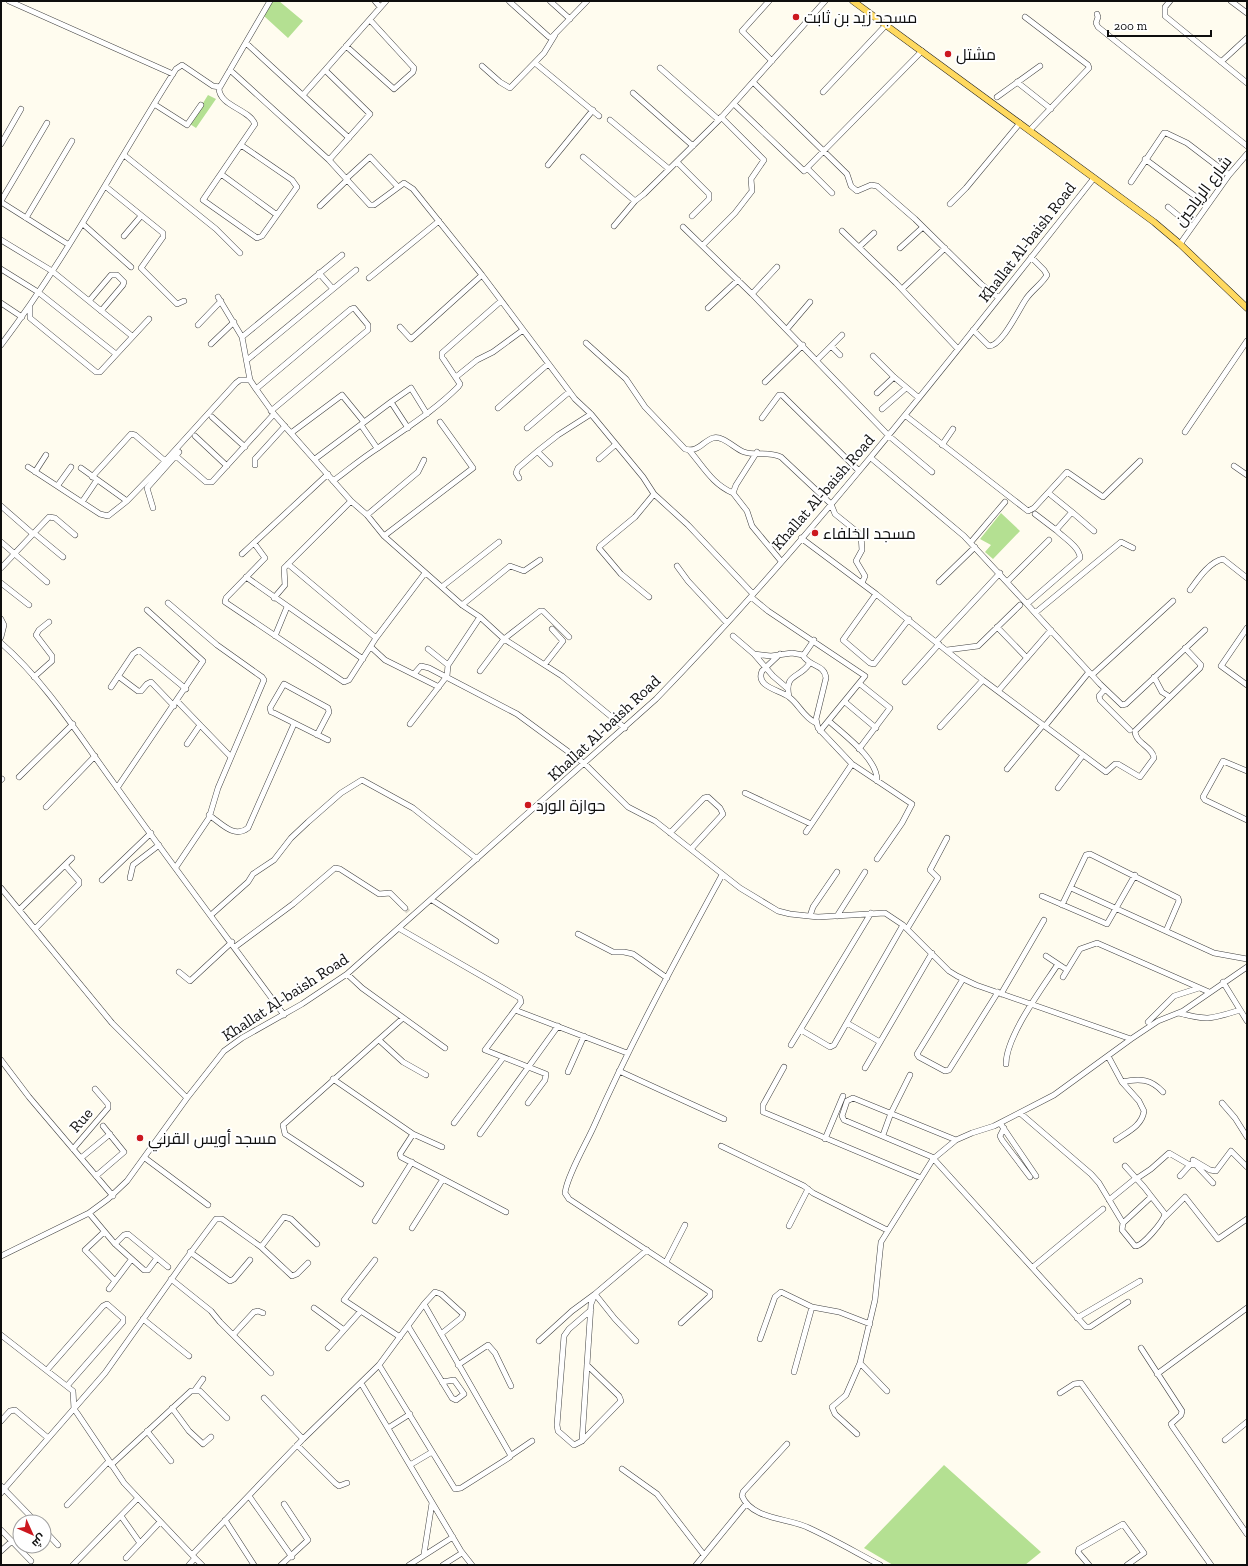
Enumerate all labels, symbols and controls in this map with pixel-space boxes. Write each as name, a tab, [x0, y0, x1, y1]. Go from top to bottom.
place label: مسجد زيد بن ثابت	[804, 8, 917, 28]
marker: مسجد زيد بن ثابت	[791, 12, 801, 22]
scale bar	[1108, 12, 1211, 38]
text: 200 m	[1114, 19, 1148, 33]
place label: مشتل	[956, 45, 996, 65]
marker: مشتل	[943, 49, 953, 59]
street label: شارع الرياحين	[1170, 152, 1237, 231]
street label: Khallat Al-baish Road	[974, 178, 1080, 306]
street label: Khallat Al-baish Road	[768, 430, 878, 554]
place label: مسجد الخلفاء	[823, 524, 916, 543]
marker: مسجد الخلفاء	[810, 528, 820, 538]
street label: Khallat Al-baish Road	[544, 671, 664, 785]
place label: حوازة الورد	[536, 796, 606, 815]
marker: حوازة الورد	[523, 800, 533, 810]
street label: Khallat Al-baish Road	[218, 949, 352, 1045]
street label: Rue	[65, 1104, 97, 1136]
place label: مسجد أويس القرني	[148, 1129, 277, 1152]
marker: مسجد أويس القرني	[135, 1133, 145, 1143]
north arrow	[12, 1514, 52, 1554]
text: ش	[29, 1531, 48, 1550]

